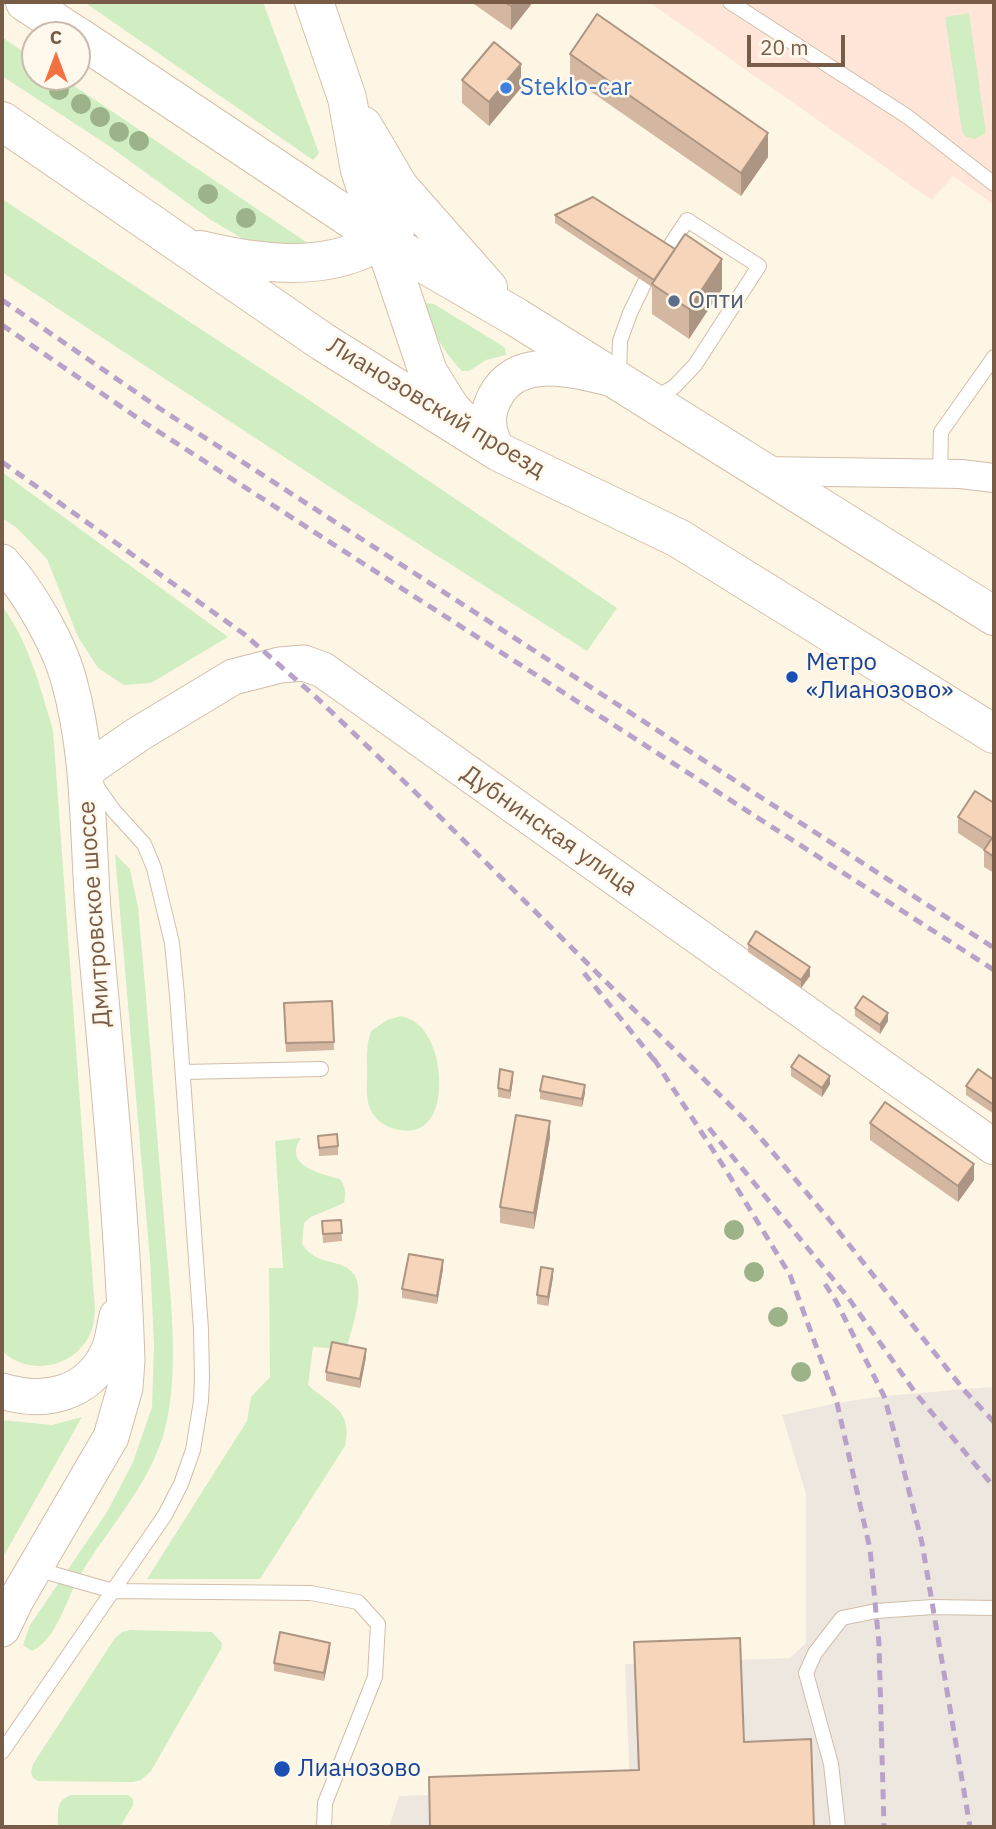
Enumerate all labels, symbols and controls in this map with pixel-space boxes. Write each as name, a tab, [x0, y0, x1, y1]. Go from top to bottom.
north arrow	[21, 21, 91, 91]
scale bar	[751, 21, 849, 65]
text: С	[50, 25, 62, 49]
text: 20 m	[760, 33, 809, 61]
place label: Steklo-car	[520, 74, 632, 102]
marker: Steklo-car	[498, 80, 514, 96]
place label: Опти	[688, 287, 744, 315]
marker: Опти	[666, 293, 682, 309]
street label: Лианозовский проезд	[322, 331, 550, 485]
place label: Метро «Лианозово»	[806, 649, 953, 705]
marker: Метро «Лианозово»	[784, 669, 800, 685]
street label: Дубнинская улица	[456, 760, 642, 902]
street label: Дмитровское шоссе	[73, 800, 117, 1028]
place label: Лианозово	[298, 1755, 421, 1783]
marker: Лианозово	[272, 1759, 292, 1779]

